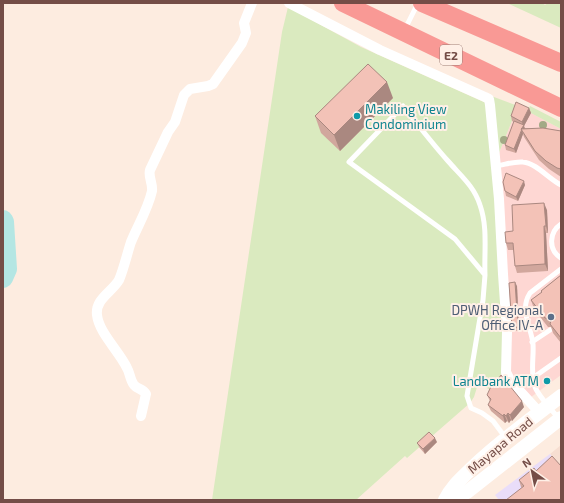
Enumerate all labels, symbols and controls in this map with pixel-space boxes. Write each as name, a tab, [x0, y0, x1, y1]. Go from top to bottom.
road number: E2	[440, 45, 462, 65]
place label: Makiling View Condominium	[365, 101, 447, 132]
marker: Makiling View Condominium	[352, 111, 362, 121]
place label: DPWH Regional Office IV-A	[451, 302, 543, 333]
marker: DPWH Regional Office IV-A	[546, 312, 556, 322]
place label: Landbank ATM	[453, 373, 539, 389]
marker: Landbank ATM	[542, 376, 552, 386]
street label: Mayapa Road	[464, 413, 536, 477]
north arrow	[512, 451, 552, 491]
text: N	[519, 455, 533, 470]

